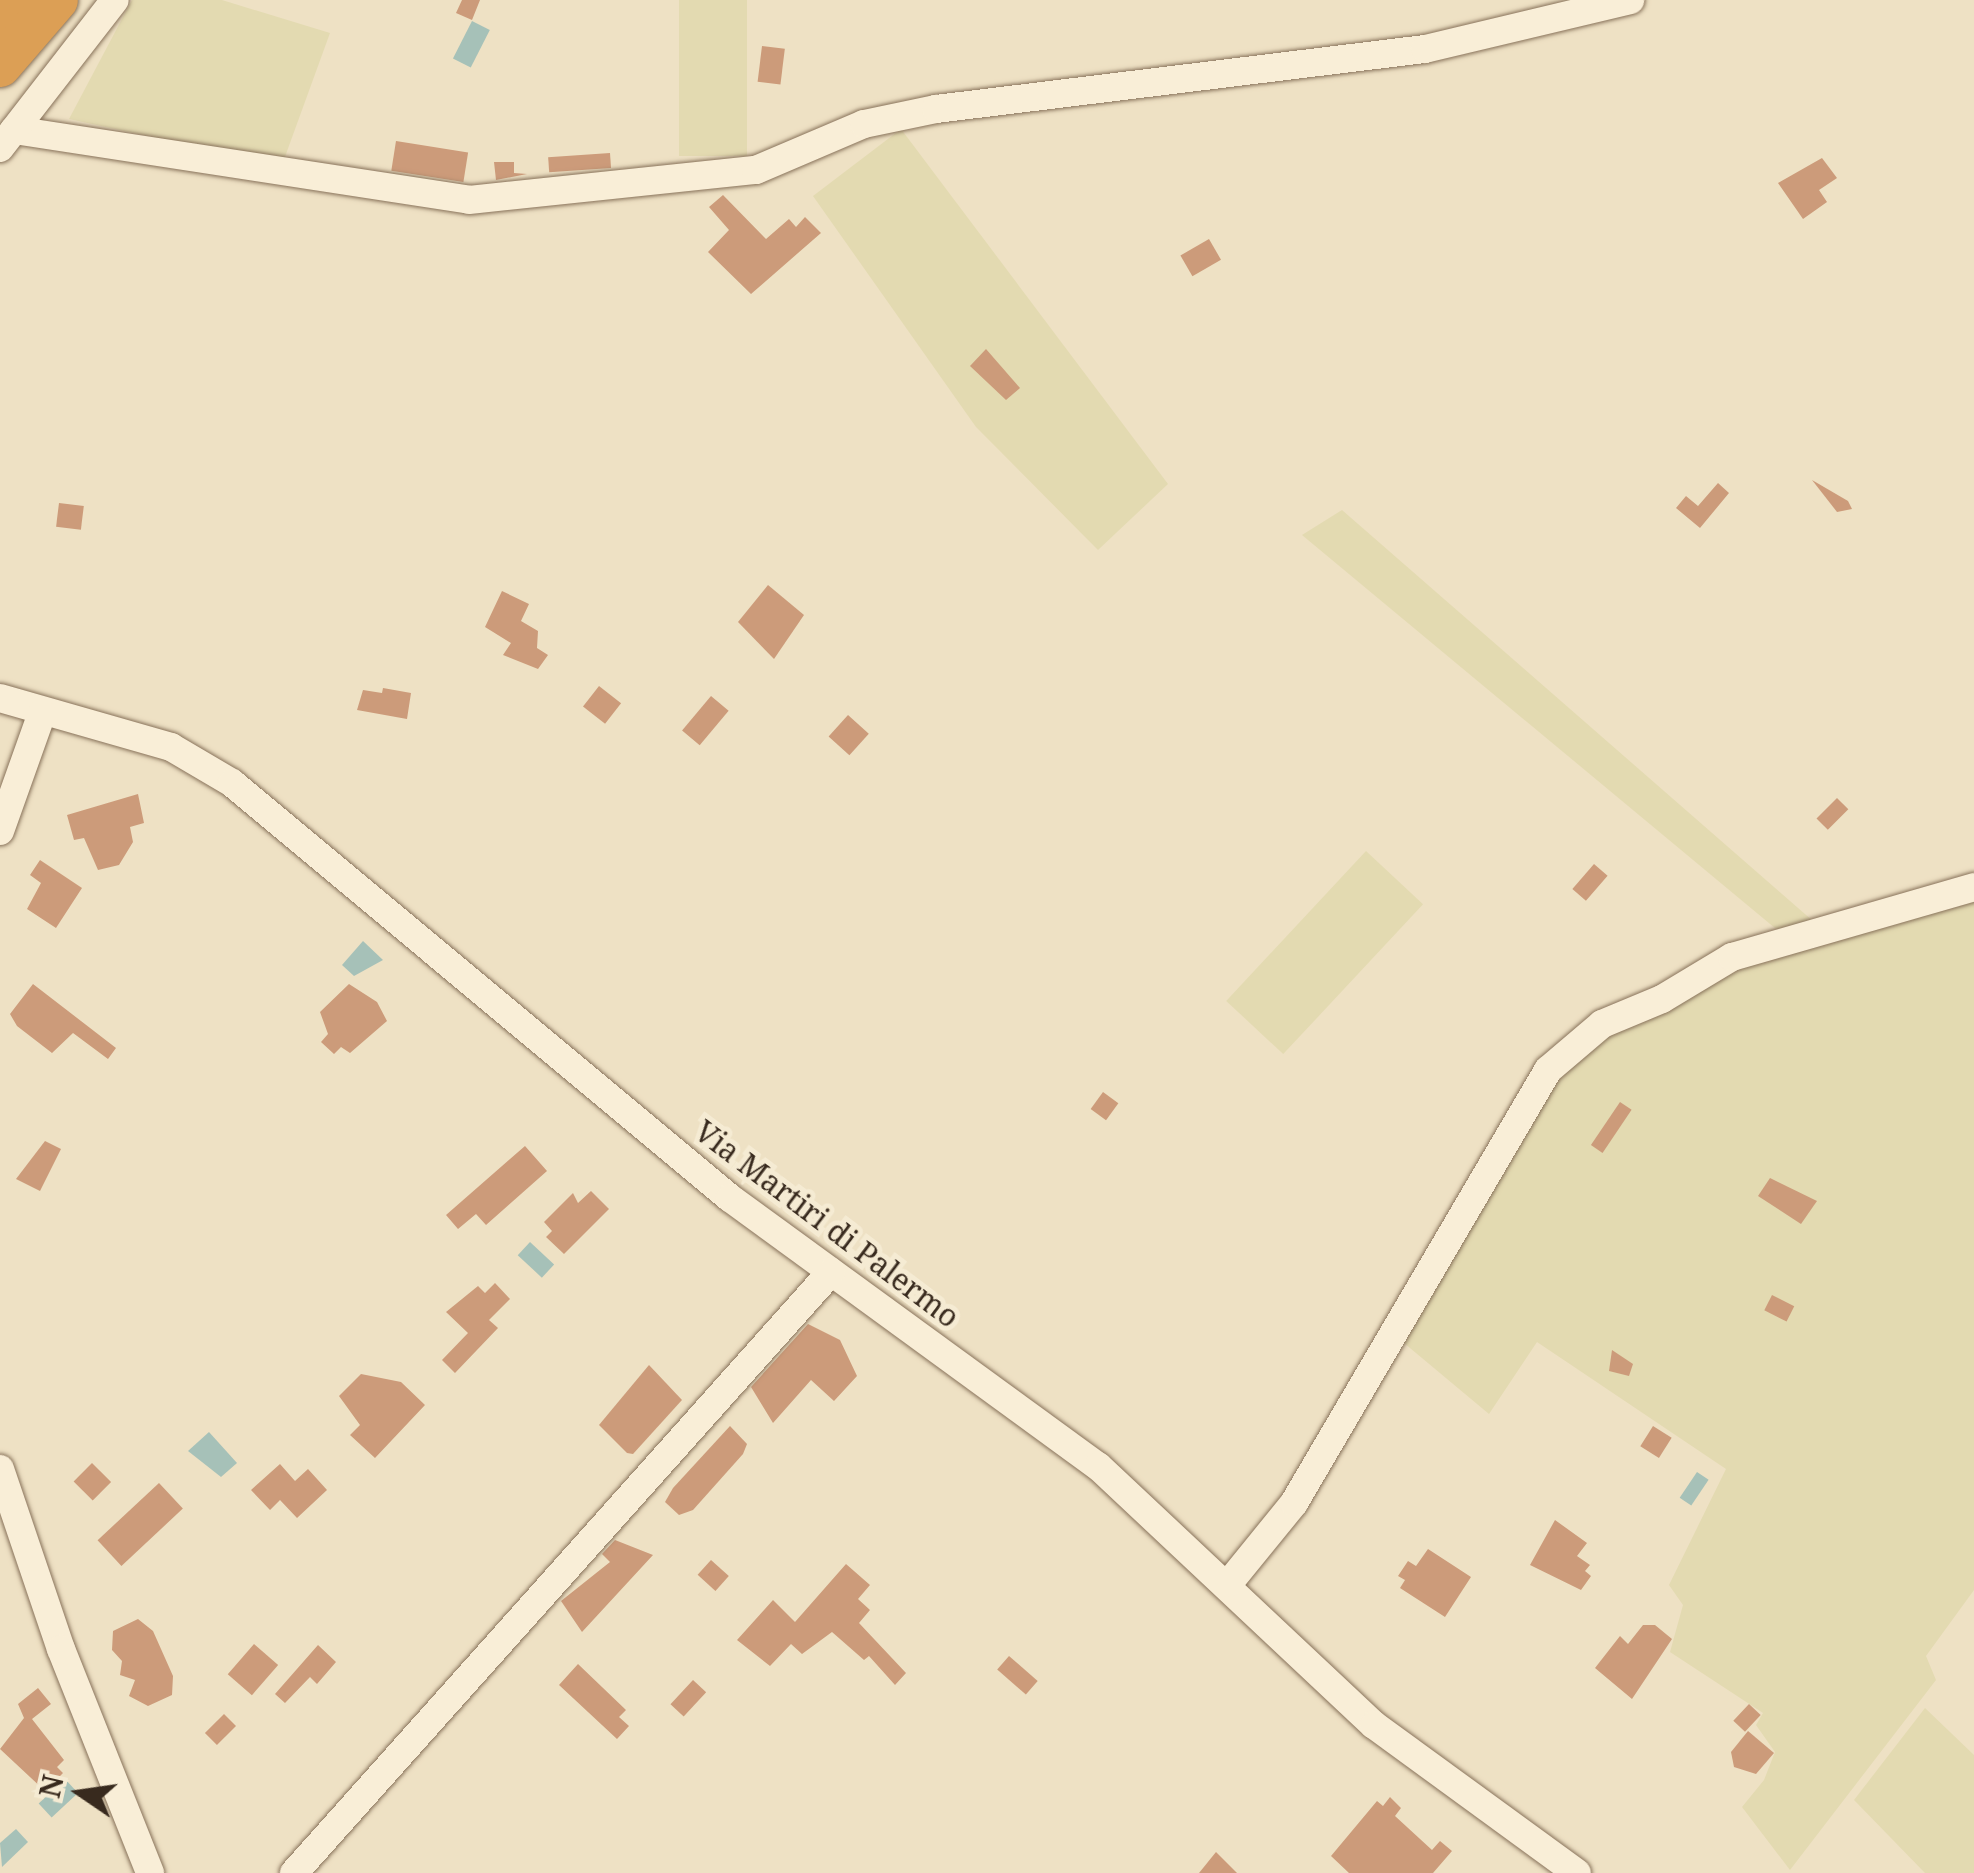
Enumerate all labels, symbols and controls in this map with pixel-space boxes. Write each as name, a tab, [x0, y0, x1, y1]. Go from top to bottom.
street label: Via Martiri di Palermo	[688, 1113, 966, 1335]
north arrow	[30, 1743, 130, 1843]
text: N	[30, 1771, 72, 1801]

